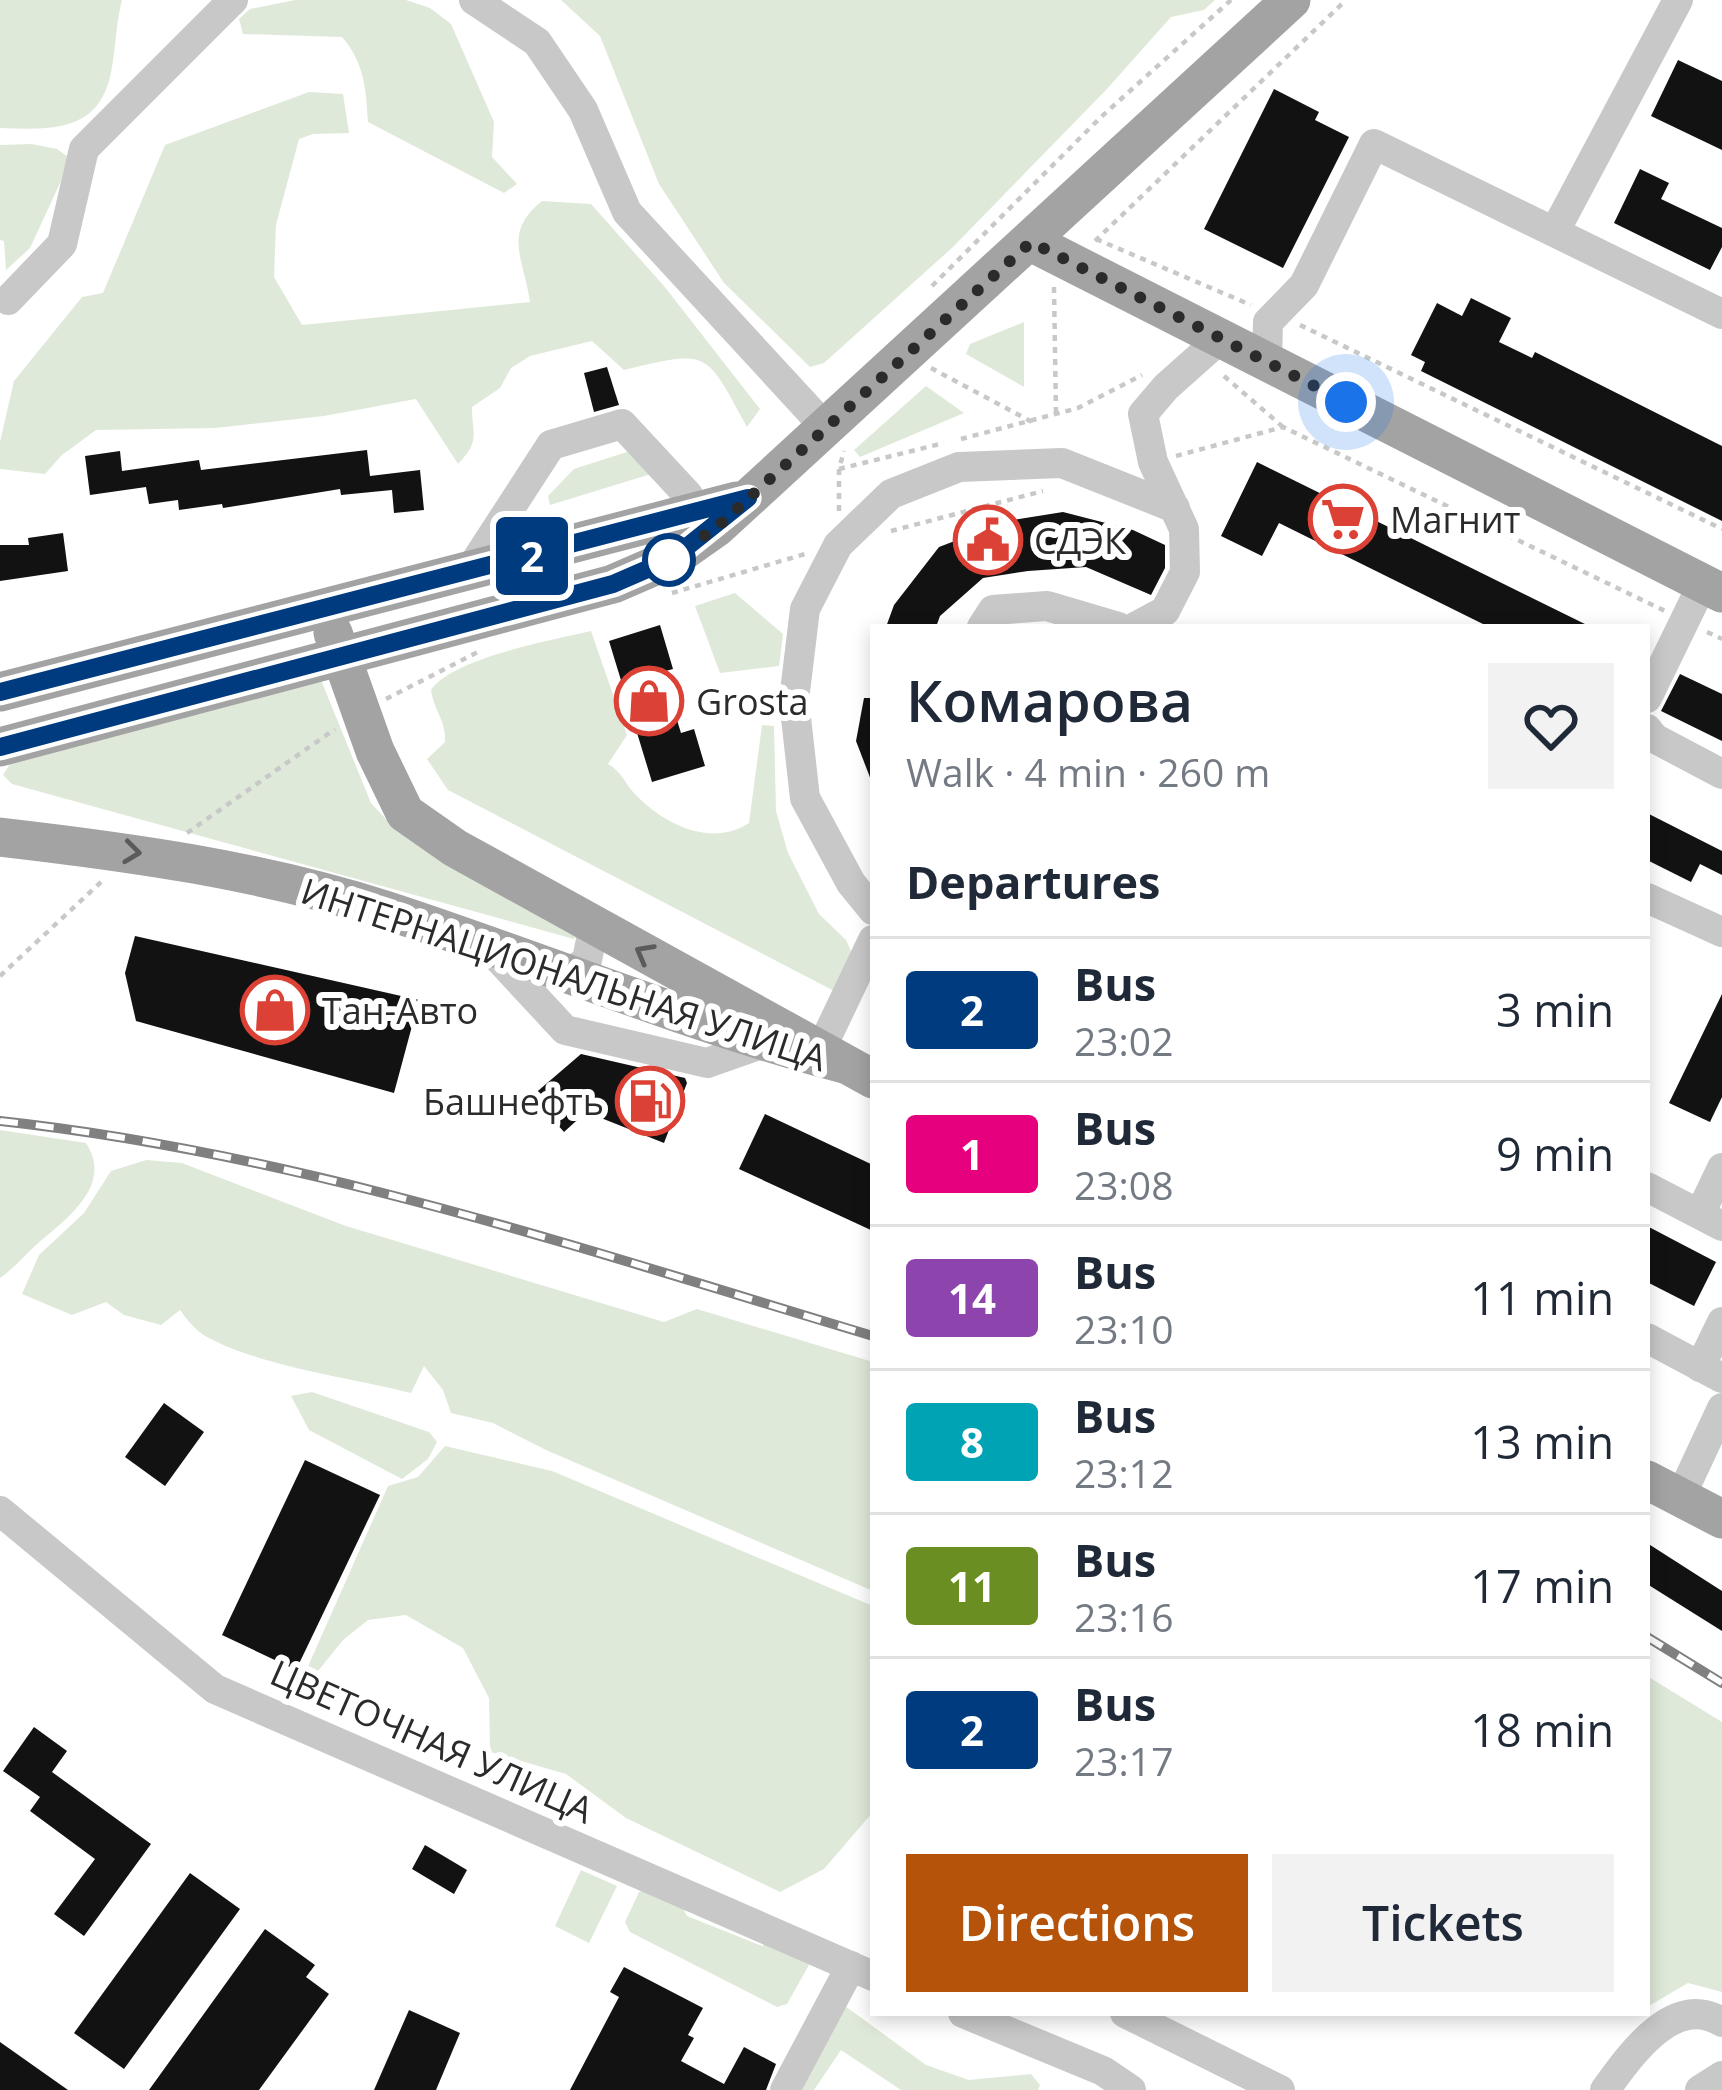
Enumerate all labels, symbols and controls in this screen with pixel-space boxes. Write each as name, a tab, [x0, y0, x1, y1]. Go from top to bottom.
your location	[1316, 372, 1376, 432]
supermarket icon: Магнит	[1308, 484, 1378, 554]
place label: Магнит	[1390, 495, 1521, 544]
public building icon: СДЭК	[953, 505, 1023, 575]
place label: СДЭК	[1034, 516, 1126, 565]
line badge: 2	[493, 517, 571, 595]
text: 2	[520, 527, 544, 584]
unlabelled marker	[644, 535, 694, 585]
text: Комарова	[906, 661, 1193, 739]
button: heart	[1488, 663, 1614, 789]
shop icon: Grosta	[614, 666, 684, 736]
place label: Grosta	[696, 677, 809, 726]
text: Walk · 4 min · 260 m	[906, 745, 1270, 798]
one-way arrow	[122, 839, 142, 865]
text: Departures	[906, 851, 1161, 912]
street label: ИНТЕРНАЦИОНАЛЬНАЯ УЛИЦА	[295, 866, 833, 1082]
one-way arrow	[636, 944, 657, 967]
text: Bus	[1074, 953, 1156, 1014]
shop icon: Тан-Авто	[240, 975, 310, 1045]
text: 3 min	[1496, 979, 1614, 1040]
text: 2	[960, 981, 984, 1038]
place label: Тан-Авто	[322, 986, 478, 1035]
text: 23:02	[1074, 1014, 1173, 1067]
fuel station icon: Башнефть	[615, 1066, 685, 1136]
place label: Башнефть	[423, 1077, 604, 1126]
text: Bus	[1074, 1097, 1156, 1158]
text: 9 min	[1496, 1123, 1614, 1184]
text: 1	[960, 1125, 984, 1182]
text: 23:08	[1074, 1158, 1173, 1211]
text: Bus	[1074, 1241, 1156, 1302]
text: 11 min	[1470, 1267, 1614, 1328]
text: 14	[948, 1269, 996, 1326]
text: 23:10	[1074, 1302, 1173, 1355]
text: Bus	[1074, 1385, 1156, 1446]
text: 13 min	[1470, 1411, 1614, 1472]
text: 8	[960, 1413, 984, 1470]
text: 23:12	[1074, 1446, 1173, 1499]
text: Bus	[1074, 1529, 1156, 1590]
text: 17 min	[1470, 1555, 1614, 1616]
text: 11	[948, 1557, 996, 1614]
text: 23:16	[1074, 1590, 1173, 1643]
street label: ЦВЕТОЧНАЯ УЛИЦА	[263, 1648, 601, 1834]
text: Bus	[1074, 1673, 1156, 1734]
text: 18 min	[1470, 1699, 1614, 1760]
text: 2	[960, 1701, 984, 1758]
text: 23:17	[1074, 1734, 1173, 1787]
button: Directions	[906, 1854, 1248, 1992]
button: Tickets	[1272, 1854, 1614, 1992]

